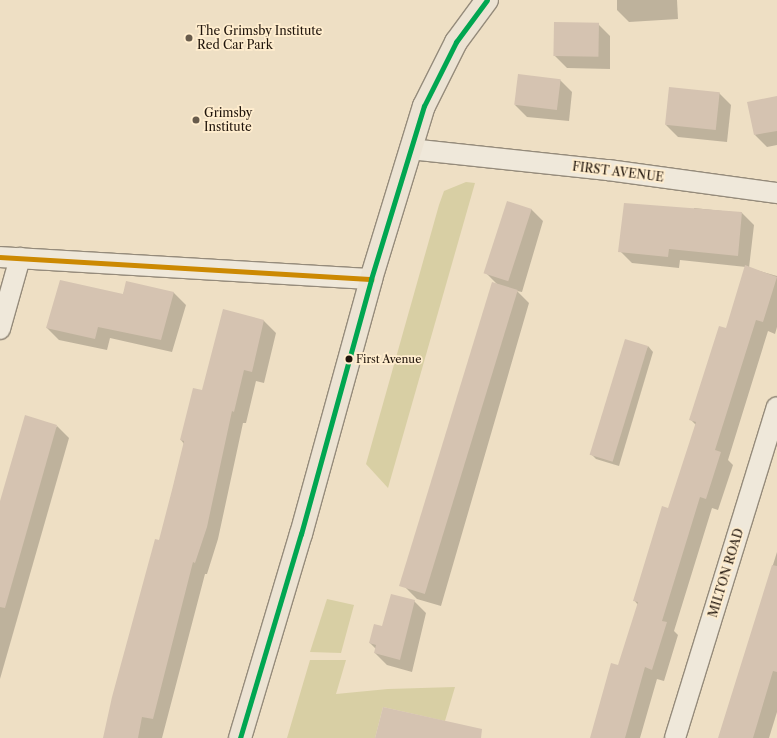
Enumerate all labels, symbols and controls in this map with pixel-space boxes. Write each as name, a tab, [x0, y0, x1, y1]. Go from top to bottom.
place label: The Grimsby Institute Red Car Park	[197, 24, 323, 52]
marker: The Grimsby Institute Red Car Park	[184, 33, 194, 43]
place label: Grimsby Institute	[204, 106, 252, 134]
marker: Grimsby Institute	[191, 115, 201, 125]
street label: FIRST AVENUE	[571, 159, 665, 185]
place label: First Avenue	[356, 352, 422, 366]
marker: First Avenue	[344, 354, 354, 364]
street label: MILTON ROAD	[706, 527, 746, 619]

